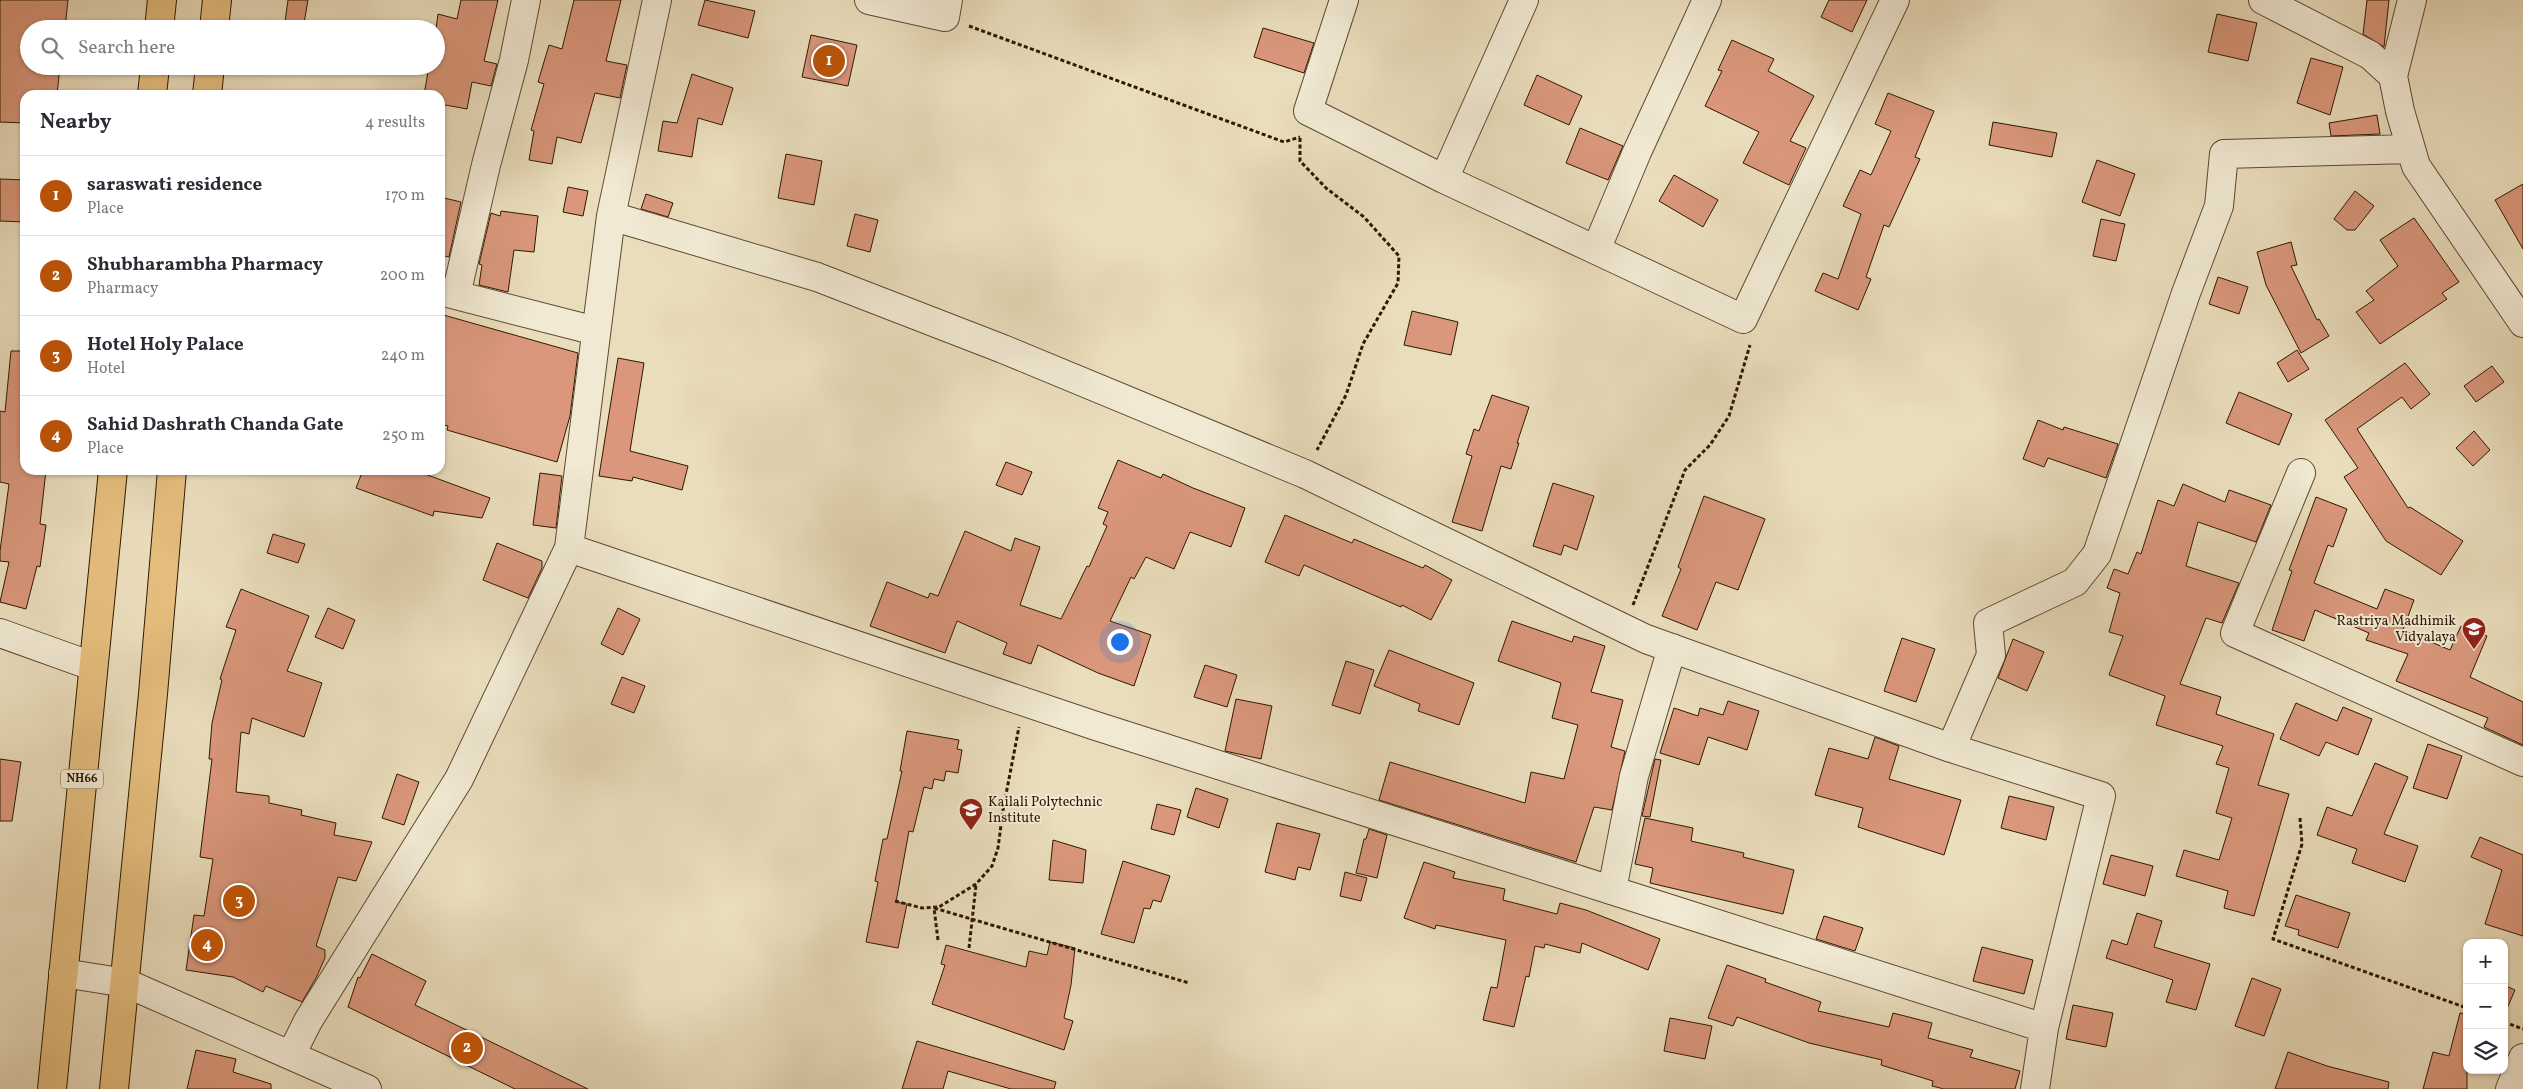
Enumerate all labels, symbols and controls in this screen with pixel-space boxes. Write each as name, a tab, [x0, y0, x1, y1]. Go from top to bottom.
search box	[20, 20, 445, 75]
icon: search	[38, 34, 66, 62]
text: Search here	[78, 35, 175, 61]
pin: 1	[813, 42, 845, 80]
text: Nearby	[40, 108, 111, 137]
text: 4 results	[365, 112, 425, 134]
text: saraswati residence	[87, 172, 262, 198]
text: 1	[53, 185, 59, 207]
text: 170 m	[385, 185, 425, 207]
text: Place	[87, 198, 124, 220]
text: Shubharambha Pharmacy	[87, 252, 323, 278]
text: 2	[52, 265, 60, 287]
text: 200 m	[380, 265, 425, 287]
text: Pharmacy	[87, 278, 158, 300]
text: Hotel Holy Palace	[87, 332, 244, 358]
text: 3	[52, 345, 60, 367]
text: 240 m	[381, 345, 425, 367]
text: Hotel	[87, 358, 125, 380]
text: Sahid Dashrath Chanda Gate	[87, 412, 344, 438]
text: 4	[51, 425, 61, 447]
text: 250 m	[382, 425, 425, 447]
text: Place	[87, 438, 124, 460]
place label: Rastriya Madhimik Vidyalaya	[2336, 612, 2456, 647]
school or university icon: Rastriya Madhimik Vidyalaya	[2461, 616, 2487, 650]
your location	[1107, 629, 1133, 655]
road number: NH66	[61, 770, 103, 789]
place label: Kailali Polytechnic Institute	[988, 793, 1102, 828]
school or university icon: Kailali Polytechnic Institute	[958, 797, 984, 831]
pin: 3	[223, 882, 255, 920]
pin: 4	[191, 926, 223, 964]
map controls	[2463, 939, 2508, 1074]
button: +	[2463, 939, 2508, 984]
button: −	[2463, 984, 2508, 1029]
pin: 2	[451, 1029, 483, 1067]
button: layers	[2463, 1029, 2508, 1074]

